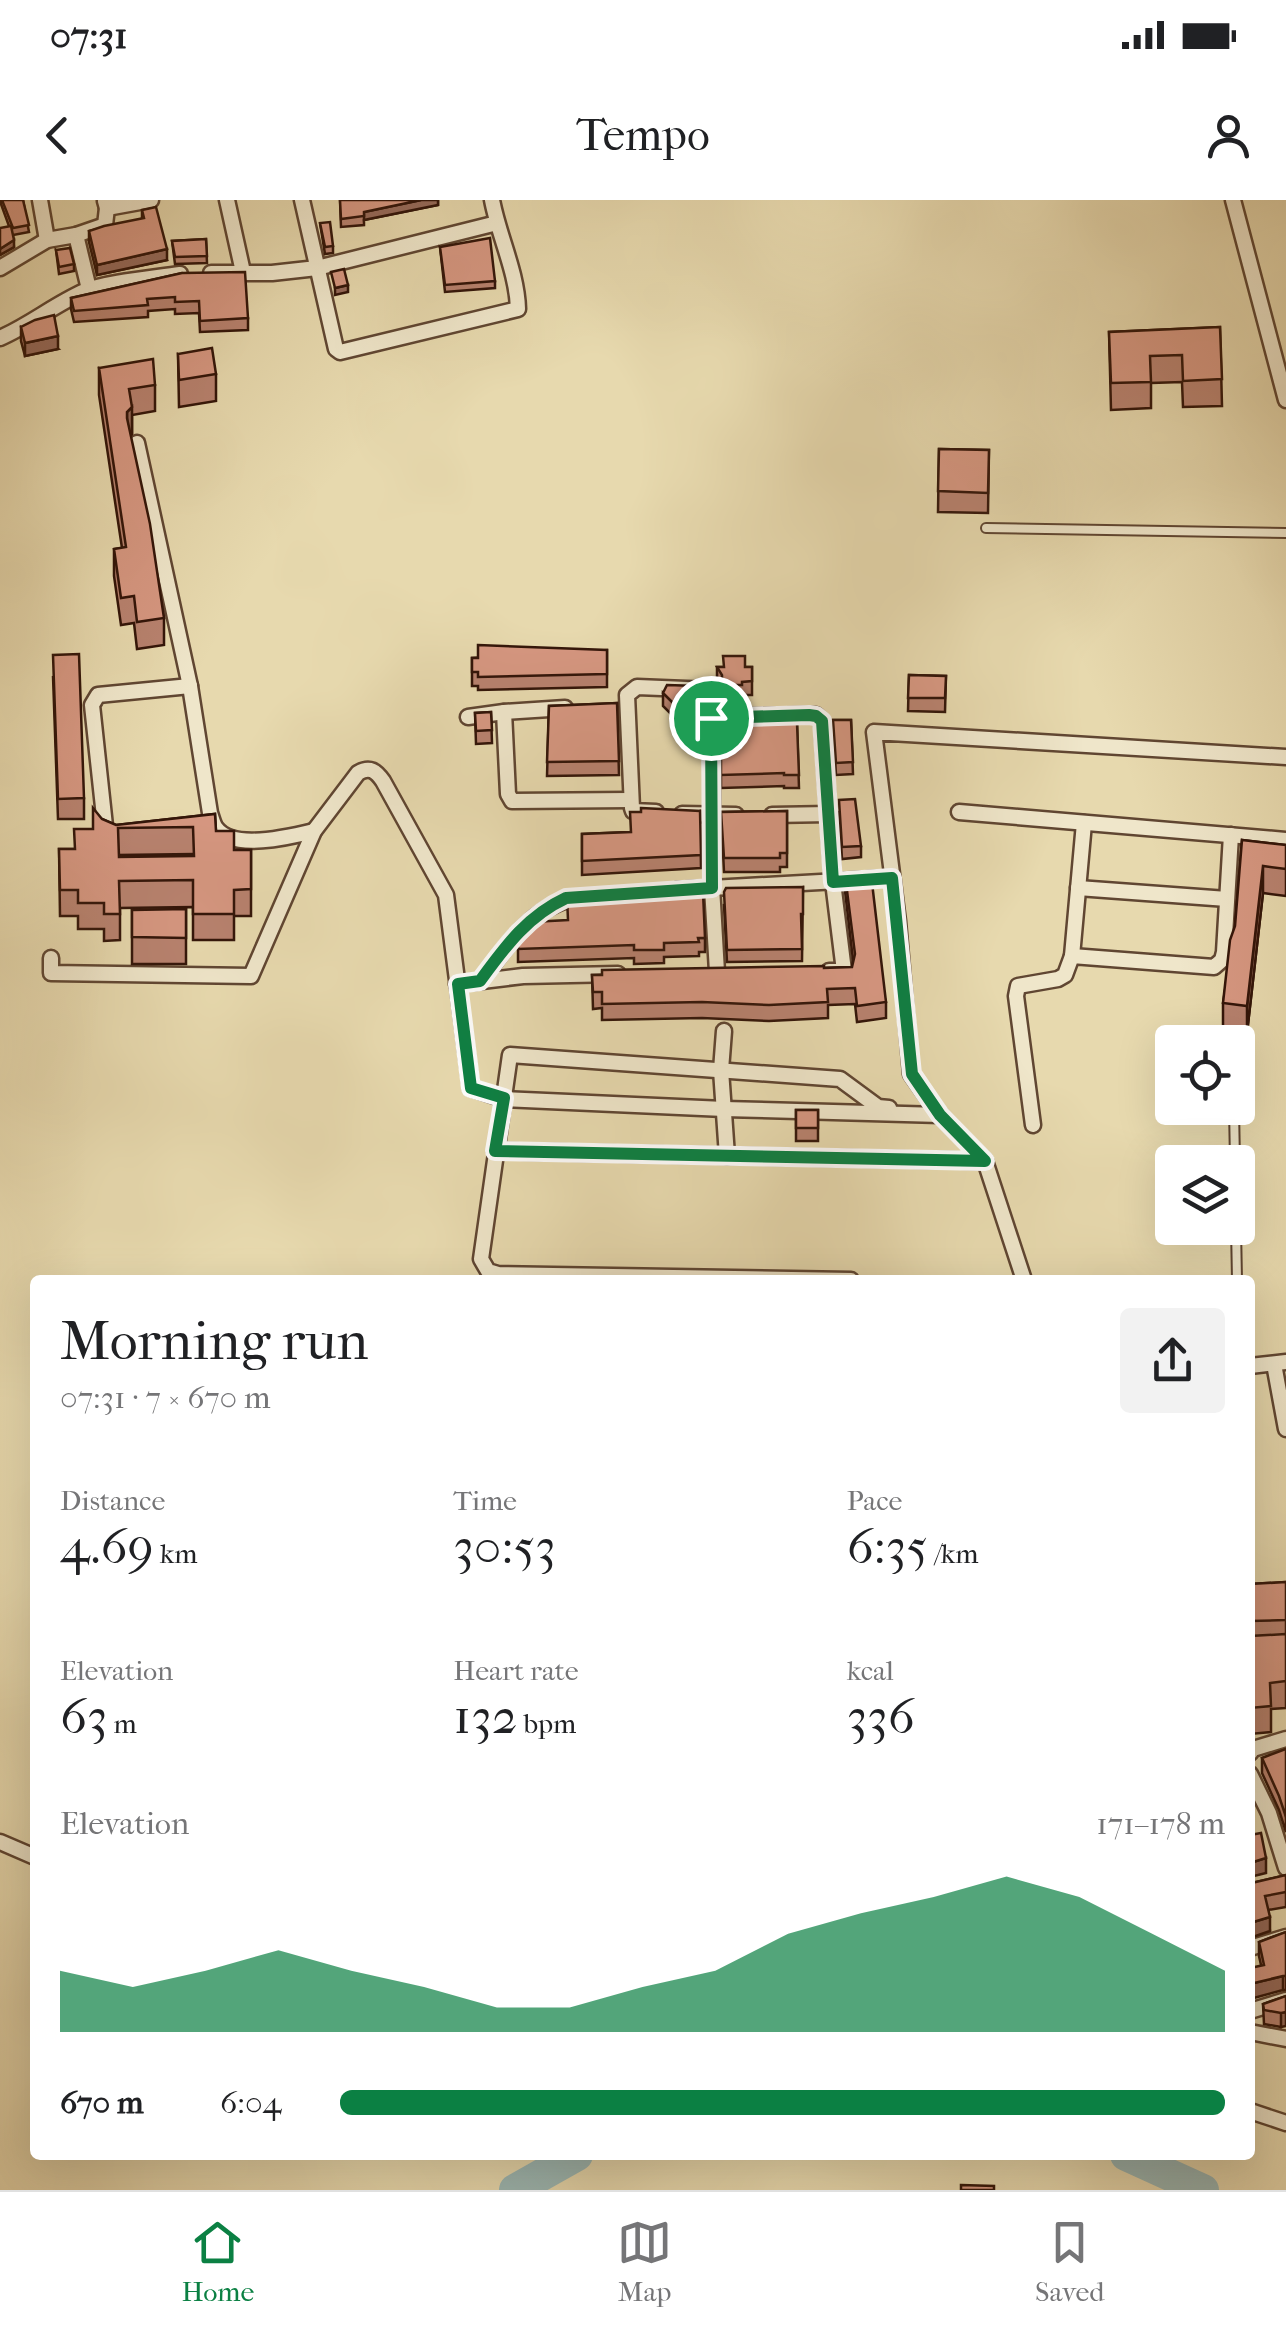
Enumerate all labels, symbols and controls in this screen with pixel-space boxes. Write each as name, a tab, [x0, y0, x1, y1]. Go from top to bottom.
text: 07:31	[50, 13, 128, 58]
icon: back	[30, 108, 85, 163]
icon: person	[1201, 108, 1256, 163]
text: Tempo	[576, 109, 710, 162]
pin	[669, 676, 754, 761]
icon: arrive	[684, 691, 739, 746]
map controls	[1155, 1025, 1255, 1245]
button: locate	[1155, 1025, 1255, 1125]
button: layers	[1155, 1145, 1255, 1245]
button: share	[1120, 1308, 1225, 1413]
text: Morning run	[60, 1309, 368, 1373]
text: 07:31 · 7 × 670 m	[60, 1379, 271, 1416]
text: Distance	[60, 1484, 165, 1517]
text: Time	[453, 1484, 517, 1517]
text: Pace	[847, 1484, 902, 1517]
text: 4.69	[60, 1517, 154, 1576]
text: 30:53	[453, 1517, 556, 1576]
text: 6:35	[847, 1517, 928, 1576]
text: km	[154, 1537, 197, 1570]
text: /km	[928, 1537, 979, 1570]
text: Elevation	[60, 1654, 173, 1687]
text: Heart rate	[453, 1654, 579, 1687]
text: kcal	[847, 1654, 894, 1687]
text: 63	[60, 1687, 108, 1746]
text: 132	[453, 1687, 517, 1746]
text: 336	[847, 1687, 915, 1746]
text: m	[108, 1707, 137, 1740]
text: bpm	[517, 1707, 576, 1740]
text: Elevation	[60, 1805, 189, 1842]
text: 171–178 m	[1096, 1805, 1225, 1842]
text: 670 m	[60, 2084, 144, 2121]
text: 6:04	[220, 2084, 281, 2121]
tab: Home	[181, 2215, 254, 2308]
tab: Map	[617, 2215, 672, 2308]
tab: Saved	[1035, 2215, 1105, 2308]

